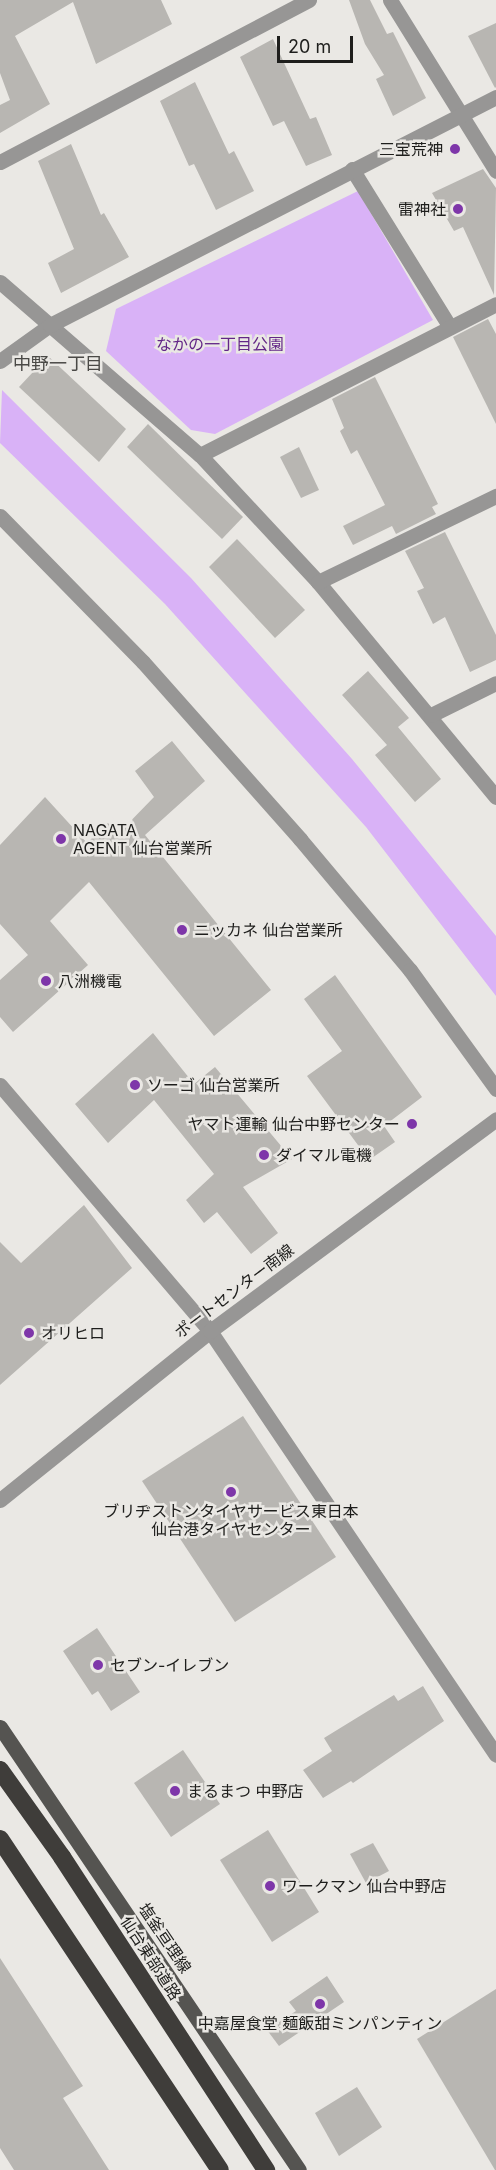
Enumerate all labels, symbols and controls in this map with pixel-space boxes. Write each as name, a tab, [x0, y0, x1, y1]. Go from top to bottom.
scale bar	[280, 24, 356, 62]
text: 20 m	[288, 36, 331, 57]
place label: 三宝荒神	[379, 139, 443, 159]
marker: 三宝荒神	[448, 142, 462, 156]
place label: 雷神社	[398, 199, 446, 219]
marker: 雷神社	[451, 202, 465, 216]
park label: なかの一丁目公園	[156, 334, 284, 354]
district label: 中野一丁目	[13, 353, 103, 375]
place label: NAGATA AGENT 仙台営業所	[73, 820, 212, 858]
marker: NAGATA AGENT 仙台営業所	[54, 832, 68, 846]
place label: ニッカネ 仙台営業所	[194, 920, 342, 940]
marker: ニッカネ 仙台営業所	[175, 923, 189, 937]
place label: 八洲機電	[58, 971, 122, 991]
marker: 八洲機電	[39, 974, 53, 988]
place label: ソーゴ 仙台営業所	[147, 1075, 279, 1095]
marker: ソーゴ 仙台営業所	[128, 1078, 142, 1092]
place label: ヤマト運輸 仙台中野センター	[188, 1114, 400, 1134]
marker: ヤマト運輸 仙台中野センター	[405, 1117, 419, 1131]
place label: ダイマル電機	[276, 1145, 372, 1165]
marker: ダイマル電機	[257, 1148, 271, 1162]
street label: ポートセンター南線	[171, 1240, 297, 1342]
place label: オリヒロ	[41, 1323, 105, 1343]
marker: オリヒロ	[22, 1326, 36, 1340]
marker: ブリヂストンタイヤサービス東日本 仙台港タイヤセンター	[224, 1485, 238, 1499]
place label: ブリヂストンタイヤサービス東日本 仙台港タイヤセンター	[103, 1501, 359, 1539]
place label: セブン-イレブン	[110, 1655, 229, 1675]
marker: セブン-イレブン	[91, 1658, 105, 1672]
place label: まるまつ 中野店	[187, 1781, 303, 1801]
marker: まるまつ 中野店	[168, 1784, 182, 1798]
place label: ワークマン 仙台中野店	[282, 1876, 446, 1896]
marker: ワークマン 仙台中野店	[263, 1879, 277, 1893]
street label: 塩釜亘理線	[135, 1899, 195, 1977]
street label: 仙台東部道路	[117, 1913, 185, 2003]
marker: 中嘉屋食堂 麺飯甜ミンパンティン	[313, 1997, 327, 2011]
place label: 中嘉屋食堂 麺飯甜ミンパンティン	[198, 2013, 442, 2033]

